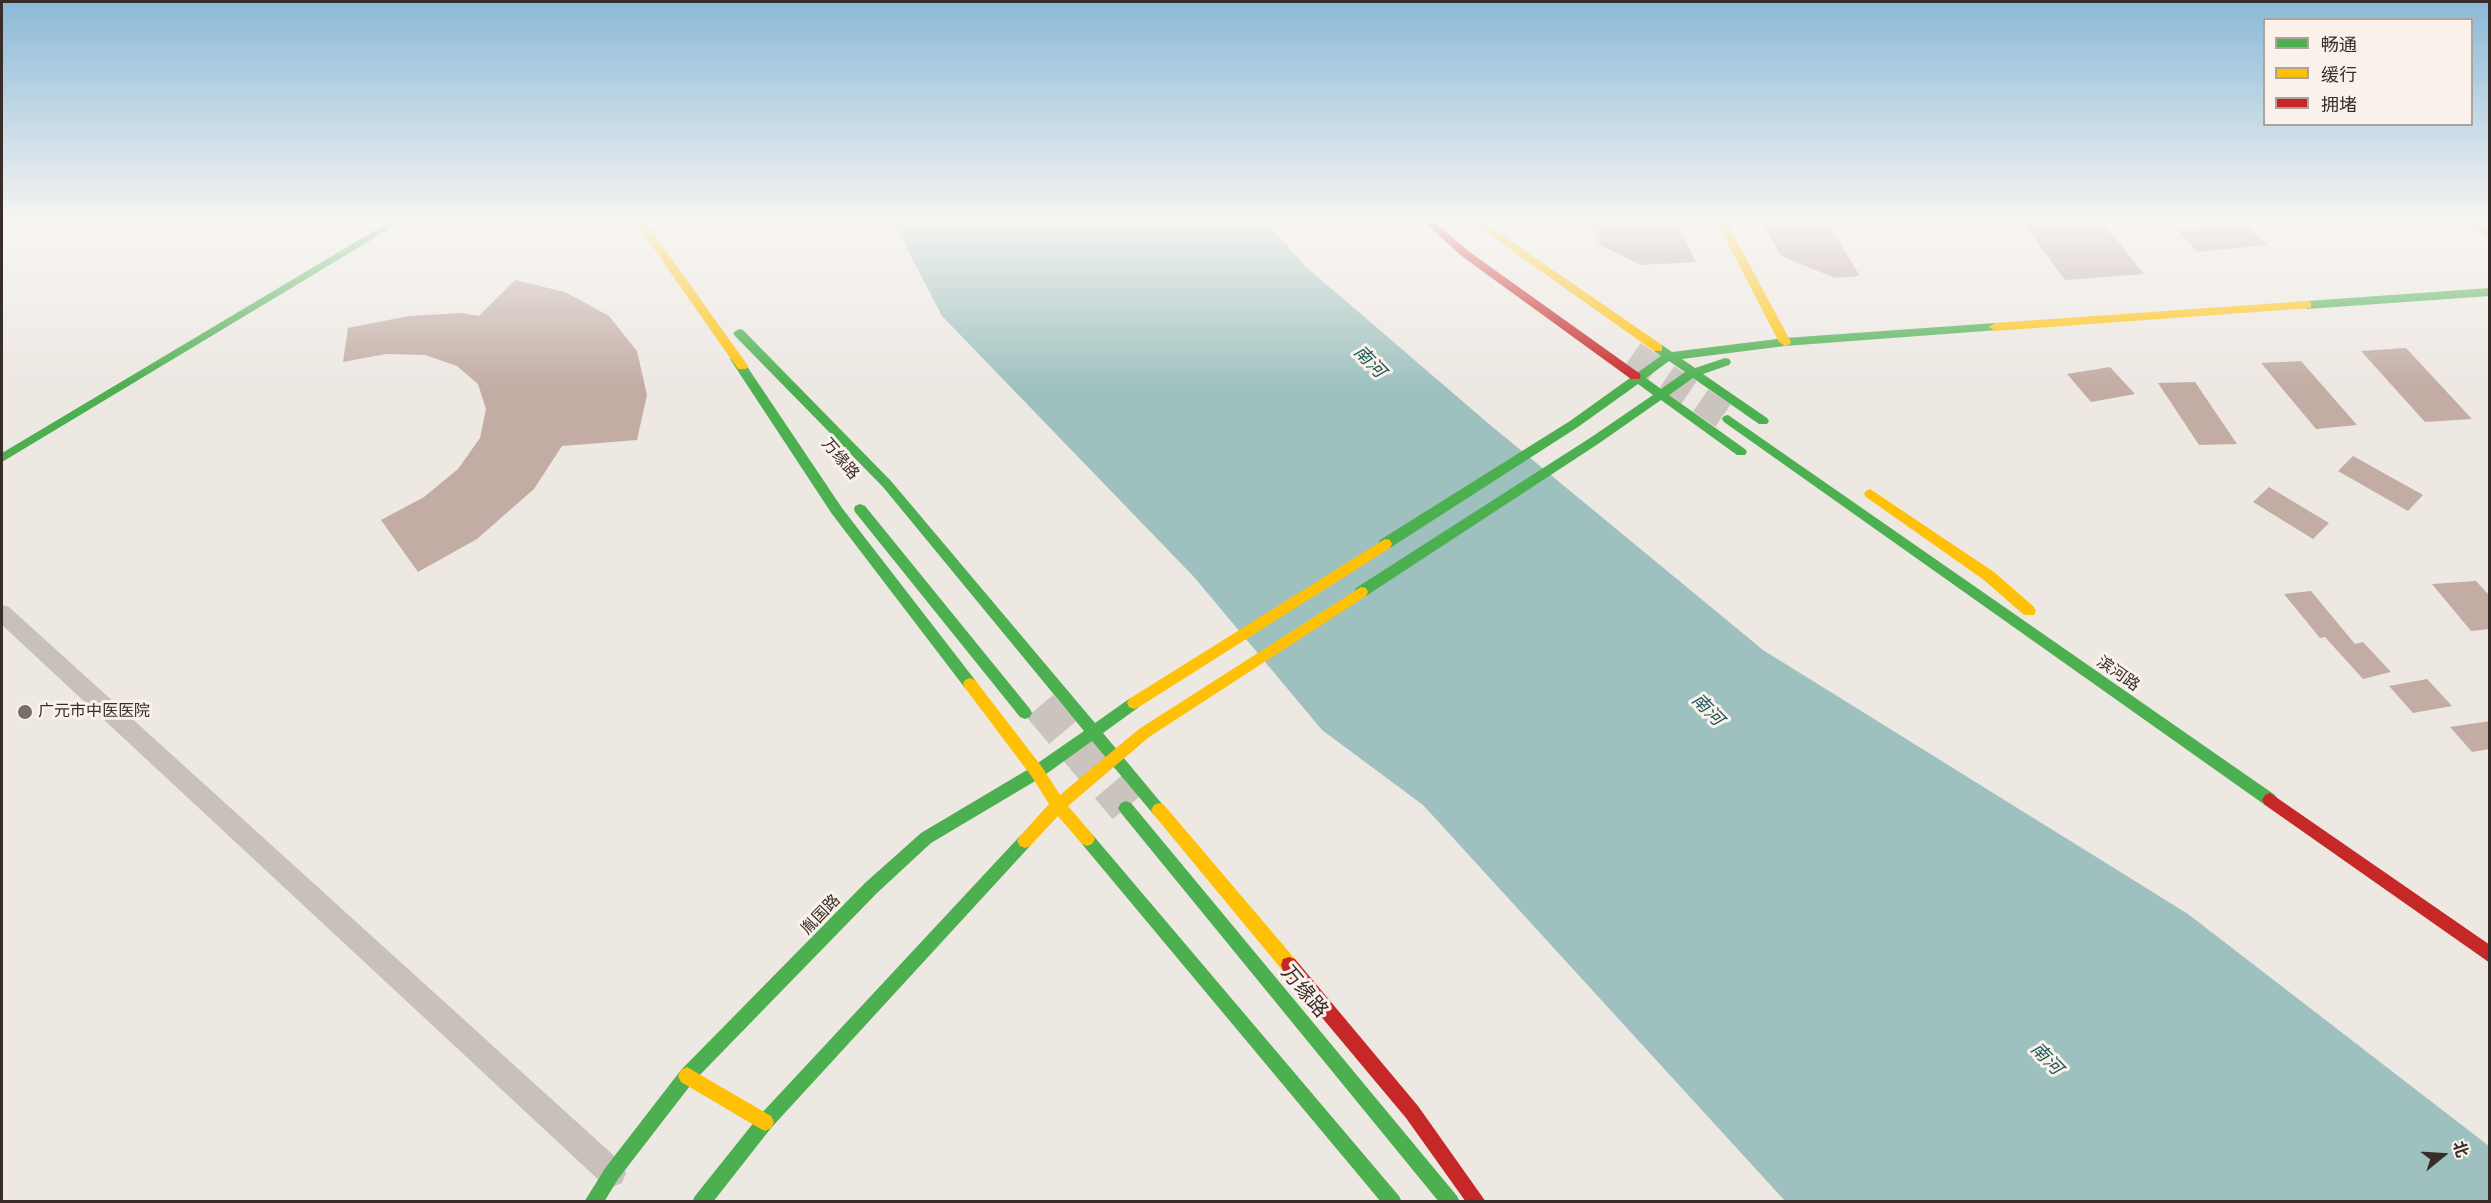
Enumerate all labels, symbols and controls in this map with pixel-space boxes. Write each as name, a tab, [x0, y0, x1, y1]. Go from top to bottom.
legend	[2263, 18, 2473, 126]
text: 畅通	[2321, 34, 2357, 56]
text: 缓行	[2321, 64, 2357, 86]
text: 拥堵	[2321, 94, 2357, 116]
water label: 南河	[1349, 342, 1389, 382]
street label: 万缘路	[817, 434, 863, 484]
street label: 滨河路	[2093, 652, 2143, 696]
water label: 南河	[1687, 690, 1727, 730]
place label: 广元市中医医院	[38, 702, 150, 722]
marker: 广元市中医医院	[16, 703, 34, 721]
street label: 胤国路	[797, 891, 845, 939]
street label: 万缘路	[1276, 961, 1332, 1023]
water label: 南河	[2026, 1039, 2066, 1079]
north arrow	[2413, 1125, 2473, 1185]
text: 北	[2449, 1139, 2472, 1160]

